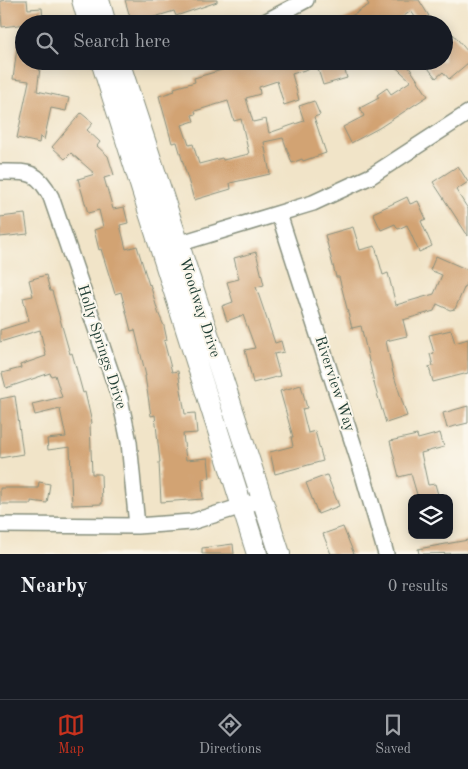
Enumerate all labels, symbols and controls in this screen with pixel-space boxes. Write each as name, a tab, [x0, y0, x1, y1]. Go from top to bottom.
search box	[15, 15, 453, 70]
icon: search	[33, 29, 61, 57]
text: Search here	[73, 33, 170, 52]
street label: Woodway Drive	[176, 256, 222, 360]
street label: Holly Springs Drive	[74, 283, 128, 411]
street label: Riverview Way	[311, 334, 357, 434]
map controls	[408, 494, 453, 539]
button: layers	[408, 494, 453, 539]
text: Nearby	[20, 576, 88, 597]
text: 0 results	[388, 579, 448, 595]
tab: Map	[57, 711, 85, 758]
tab: Directions	[199, 711, 261, 758]
tab: Saved	[375, 711, 411, 758]

